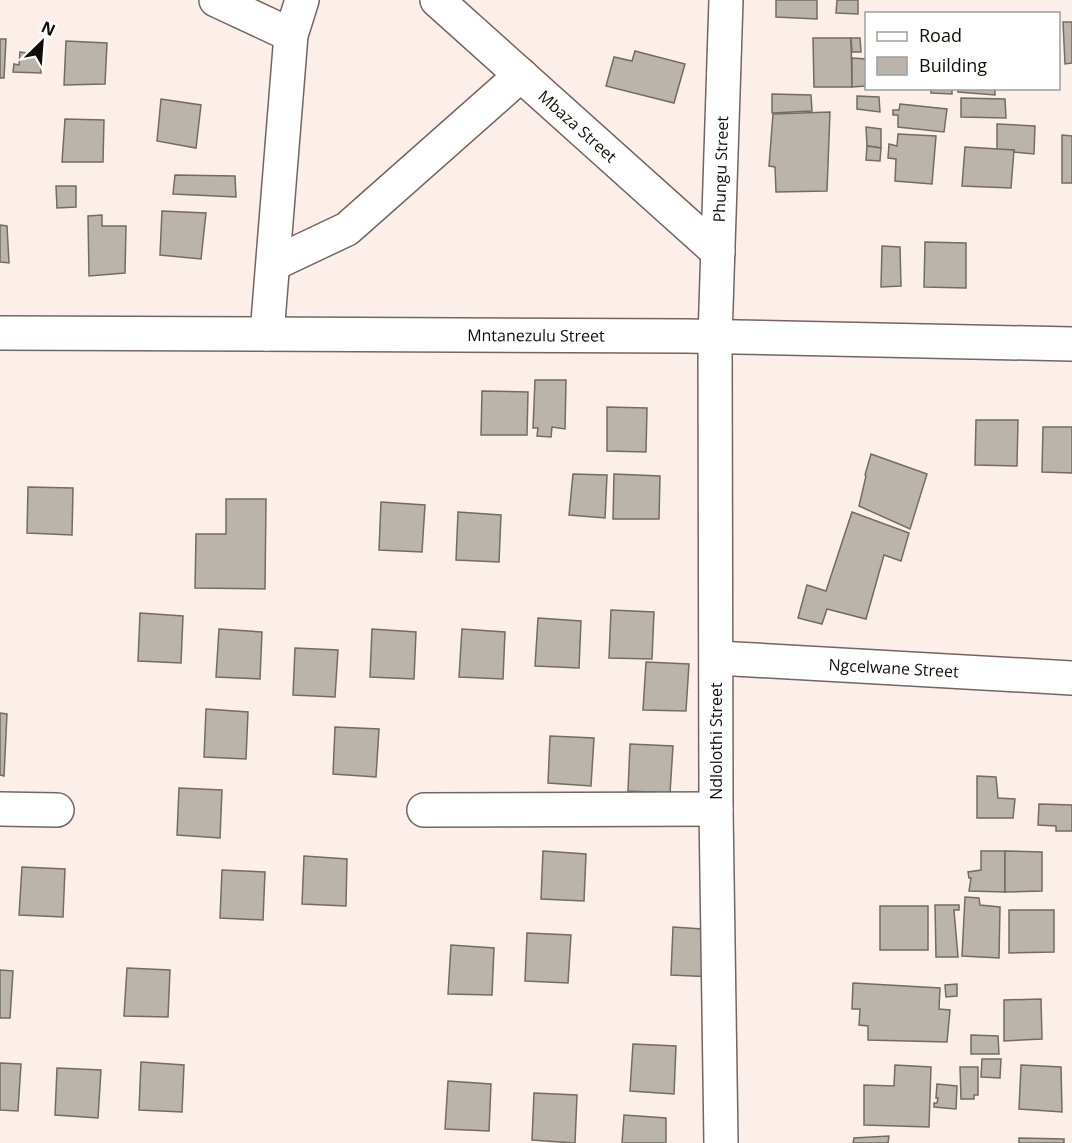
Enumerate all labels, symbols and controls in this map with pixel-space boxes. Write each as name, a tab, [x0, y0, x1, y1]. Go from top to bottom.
north arrow	[12, 12, 72, 72]
legend	[865, 12, 1060, 90]
text: N	[38, 16, 59, 41]
text: Road	[919, 23, 962, 47]
text: Building	[919, 53, 987, 77]
street label: Mbaza Street	[534, 85, 622, 167]
street label: Phungu Street	[708, 115, 733, 223]
street label: Mntanezulu Street	[467, 324, 605, 347]
street label: Ngcelwane Street	[828, 653, 960, 683]
street label: Ndlolothi Street	[705, 682, 727, 800]

